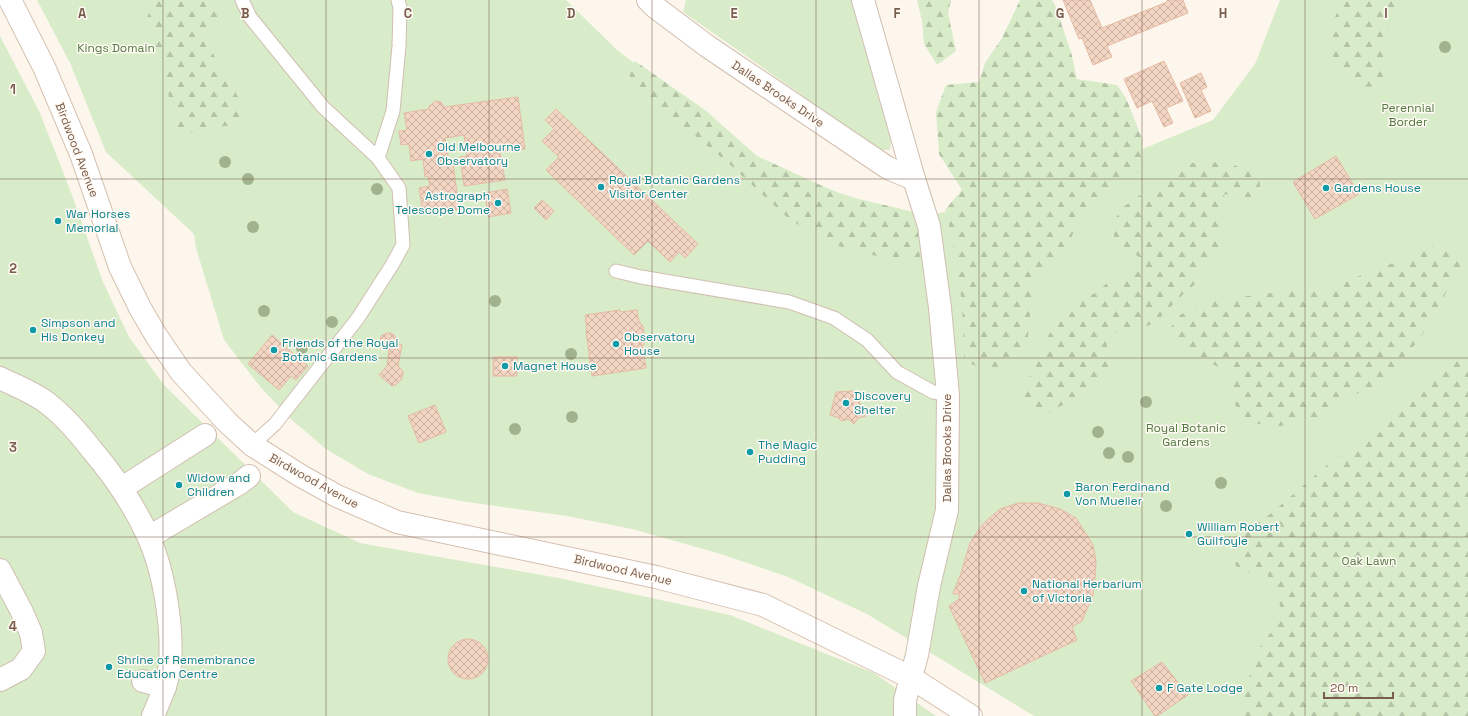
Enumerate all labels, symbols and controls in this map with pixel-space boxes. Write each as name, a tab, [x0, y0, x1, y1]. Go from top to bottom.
text: A	[78, 5, 87, 22]
text: B	[241, 5, 250, 22]
text: C	[404, 5, 412, 22]
text: D	[567, 5, 576, 22]
text: E	[730, 5, 738, 22]
text: F	[894, 5, 901, 22]
text: G	[1056, 5, 1064, 22]
text: H	[1219, 5, 1227, 22]
text: I	[1384, 5, 1388, 22]
park label: Kings Domain	[77, 40, 155, 56]
street label: Dallas Brooks Drive	[729, 57, 827, 131]
text: 1	[10, 81, 16, 98]
street label: Birdwood Avenue	[52, 100, 102, 200]
park label: Perennial Border	[1381, 100, 1435, 130]
place label: Old Melbourne Observatory	[437, 139, 521, 169]
marker: Old Melbourne Observatory	[424, 149, 434, 159]
place label: Royal Botanic Gardens Visitor Center	[609, 172, 740, 202]
place label: Gardens House	[1334, 180, 1421, 196]
marker: Royal Botanic Gardens Visitor Center	[596, 182, 606, 192]
marker: Gardens House	[1321, 183, 1331, 193]
place label: Astrograph Telescope Dome	[395, 188, 490, 218]
marker: Astrograph Telescope Dome	[493, 198, 503, 208]
place label: War Horses Memorial	[66, 206, 130, 236]
marker: War Horses Memorial	[53, 216, 63, 226]
text: 2	[9, 260, 17, 277]
place label: Simpson and His Donkey	[41, 315, 116, 345]
marker: Simpson and His Donkey	[28, 325, 38, 335]
place label: Observatory House	[624, 329, 695, 359]
place label: Friends of the Royal Botanic Gardens	[282, 335, 398, 365]
marker: Observatory House	[611, 339, 621, 349]
marker: Friends of the Royal Botanic Gardens	[269, 345, 279, 355]
place label: Magnet House	[513, 358, 597, 374]
marker: Magnet House	[500, 361, 510, 371]
place label: Discovery Shelter	[854, 388, 911, 418]
street label: Dallas Brooks Drive	[939, 394, 955, 502]
marker: Discovery Shelter	[841, 398, 851, 408]
park label: Royal Botanic Gardens	[1146, 420, 1226, 450]
place label: The Magic Pudding	[758, 437, 818, 467]
text: 3	[9, 439, 17, 456]
marker: The Magic Pudding	[745, 447, 755, 457]
street label: Birdwood Avenue	[266, 450, 362, 512]
place label: Widow and Children	[187, 470, 250, 500]
place label: Baron Ferdinand Von Mueller	[1075, 479, 1170, 509]
marker: Widow and Children	[174, 480, 184, 490]
marker: Baron Ferdinand Von Mueller	[1062, 489, 1072, 499]
place label: William Robert Guilfoyle	[1197, 519, 1279, 549]
marker: William Robert Guilfoyle	[1184, 529, 1194, 539]
street label: Birdwood Avenue	[572, 551, 674, 589]
park label: Oak Lawn	[1342, 553, 1396, 569]
place label: National Herbarium of Victoria	[1032, 576, 1142, 606]
marker: National Herbarium of Victoria	[1019, 586, 1029, 596]
text: 4	[9, 618, 17, 635]
place label: Shrine of Remembrance Education Centre	[117, 652, 255, 682]
marker: Shrine of Remembrance Education Centre	[104, 662, 114, 672]
scale bar	[1324, 674, 1393, 700]
place label: F Gate Lodge	[1167, 680, 1243, 696]
text: 20 m	[1330, 680, 1358, 696]
marker: F Gate Lodge	[1154, 683, 1164, 693]

